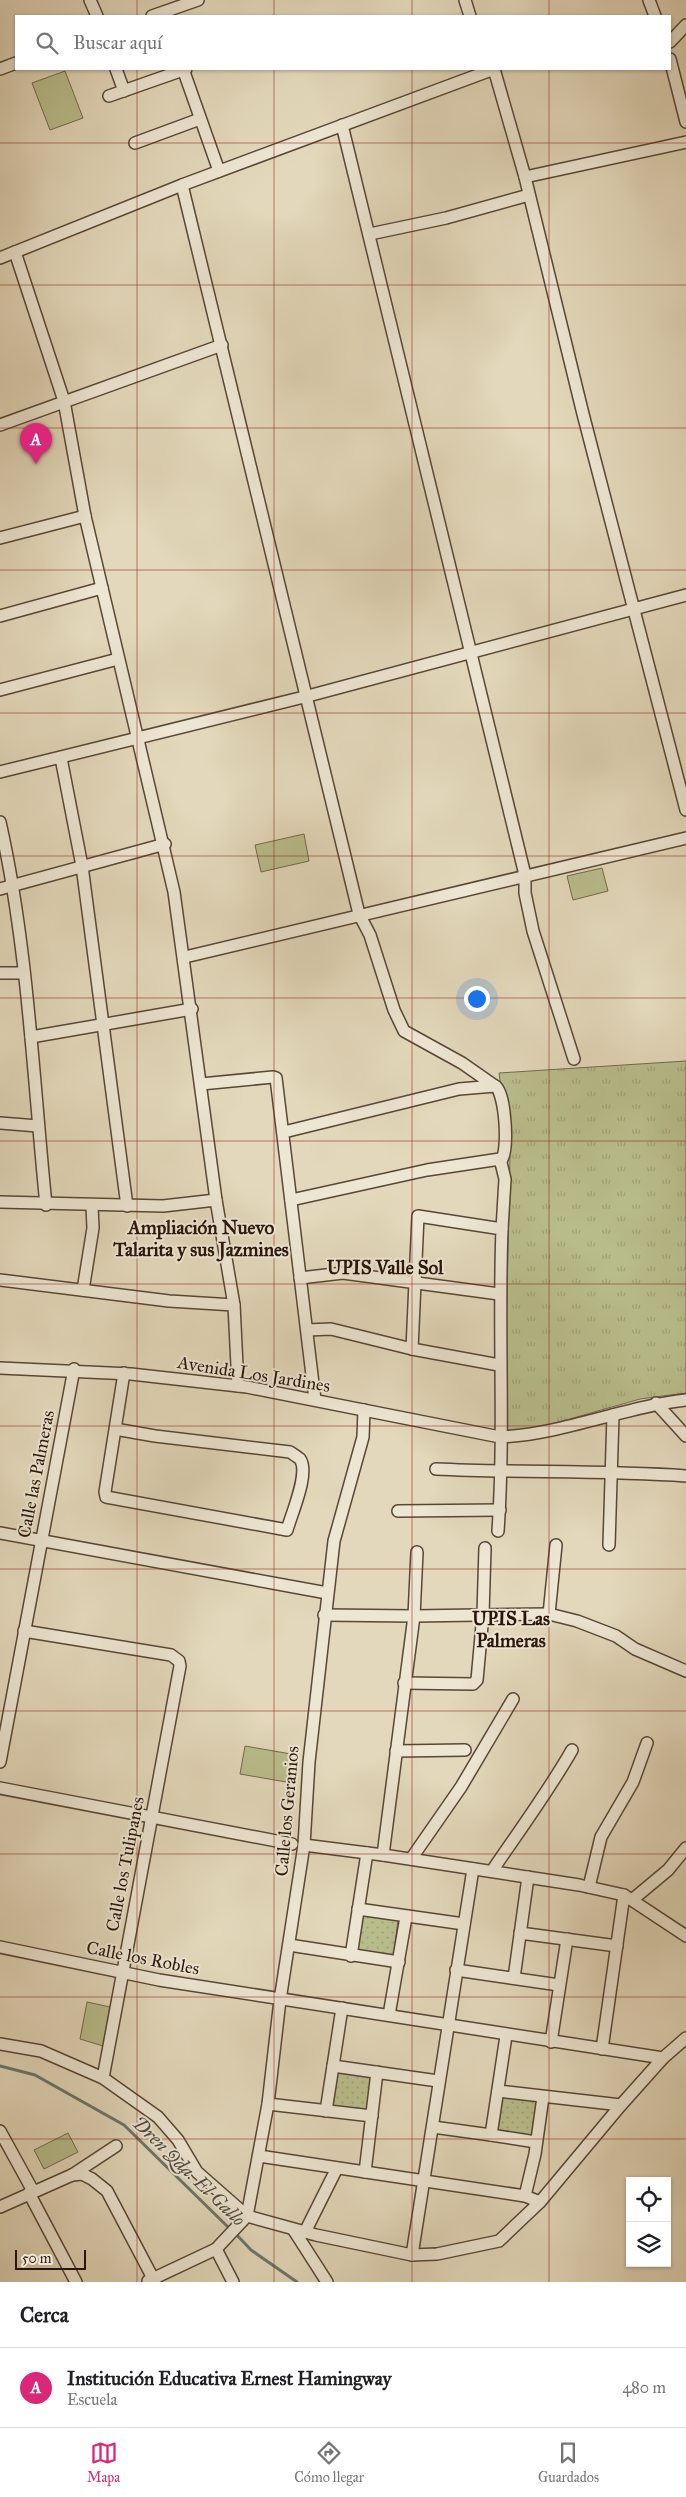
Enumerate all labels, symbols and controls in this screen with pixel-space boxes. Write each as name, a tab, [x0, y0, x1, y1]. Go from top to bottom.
search box	[15, 15, 671, 70]
icon: search	[33, 29, 61, 57]
text: Buscar aquí	[73, 31, 162, 54]
pin: A	[20, 423, 52, 464]
your location	[464, 986, 490, 1012]
district label: Ampliación Nuevo Talarita y sus Jazmines	[112, 1216, 289, 1262]
district label: UPIS Valle Sol	[327, 1256, 444, 1279]
street label: Avenida Los Jardines	[175, 1351, 332, 1398]
street label: Calle las Palmeras	[13, 1408, 59, 1540]
district label: UPIS Las Palmeras	[472, 1607, 550, 1652]
street label: Calle los Geranios	[270, 1745, 304, 1877]
street label: Calle los Tulipanes	[101, 1795, 149, 1933]
street label: Calle los Robles	[85, 1936, 201, 1980]
water label: Dren Qda. El Gallo	[128, 2111, 250, 2231]
map controls	[626, 2177, 671, 2267]
button: locate	[626, 2177, 671, 2222]
button: layers	[626, 2222, 671, 2267]
scale bar	[15, 2247, 86, 2270]
text: 50 m	[22, 2250, 51, 2267]
text: Cerca	[20, 2302, 69, 2328]
text: Institución Educativa Ernest Hamingway	[67, 2367, 391, 2390]
text: A	[31, 2378, 41, 2397]
text: 480 m	[622, 2378, 666, 2397]
text: Escuela	[67, 2390, 117, 2409]
tab: Mapa	[87, 2439, 120, 2486]
tab: Cómo llegar	[294, 2439, 364, 2486]
tab: Guardados	[538, 2439, 599, 2486]

